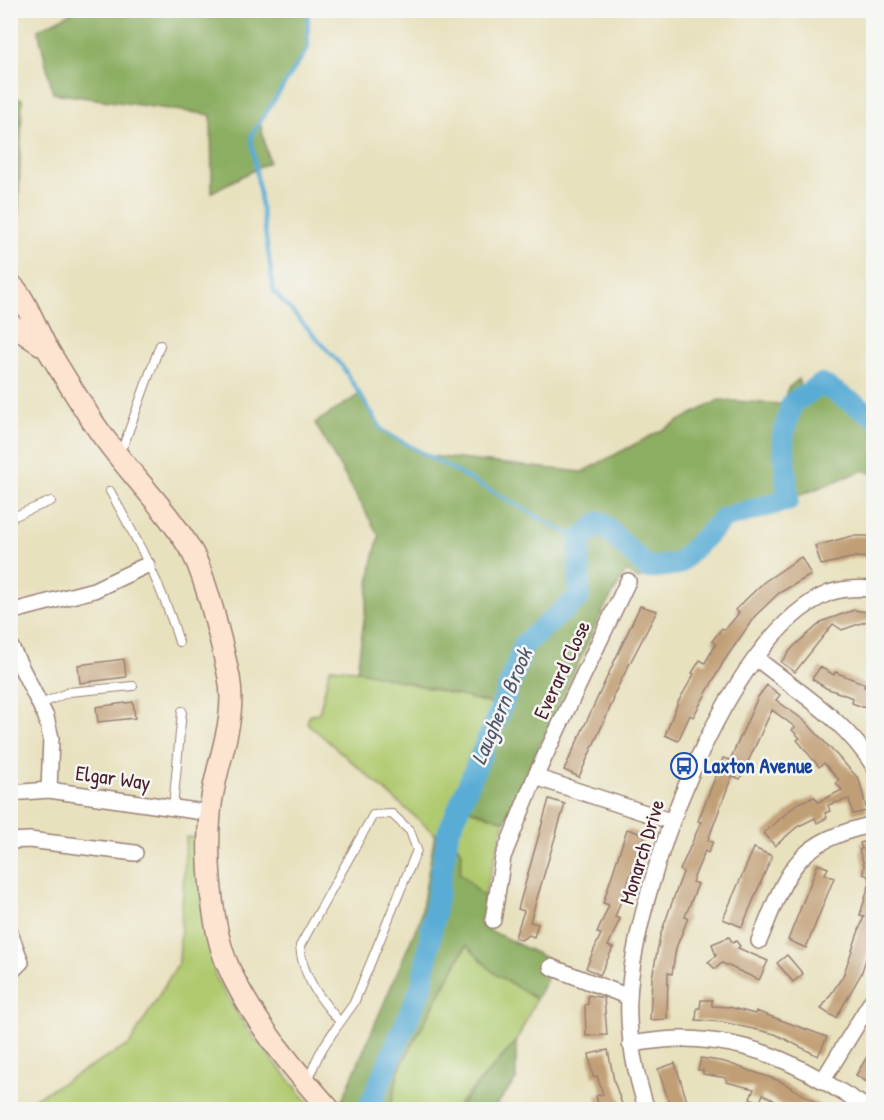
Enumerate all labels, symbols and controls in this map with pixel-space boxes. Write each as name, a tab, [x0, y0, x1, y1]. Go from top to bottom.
street label: Everard Close	[526, 616, 597, 724]
water label: Laughern Brook	[463, 642, 540, 769]
bus stop icon: Laxton Avenue	[669, 751, 699, 781]
place label: Laxton Avenue	[704, 751, 813, 780]
street label: Elgar Way	[74, 758, 153, 797]
street label: Monarch Drive	[612, 796, 671, 908]

